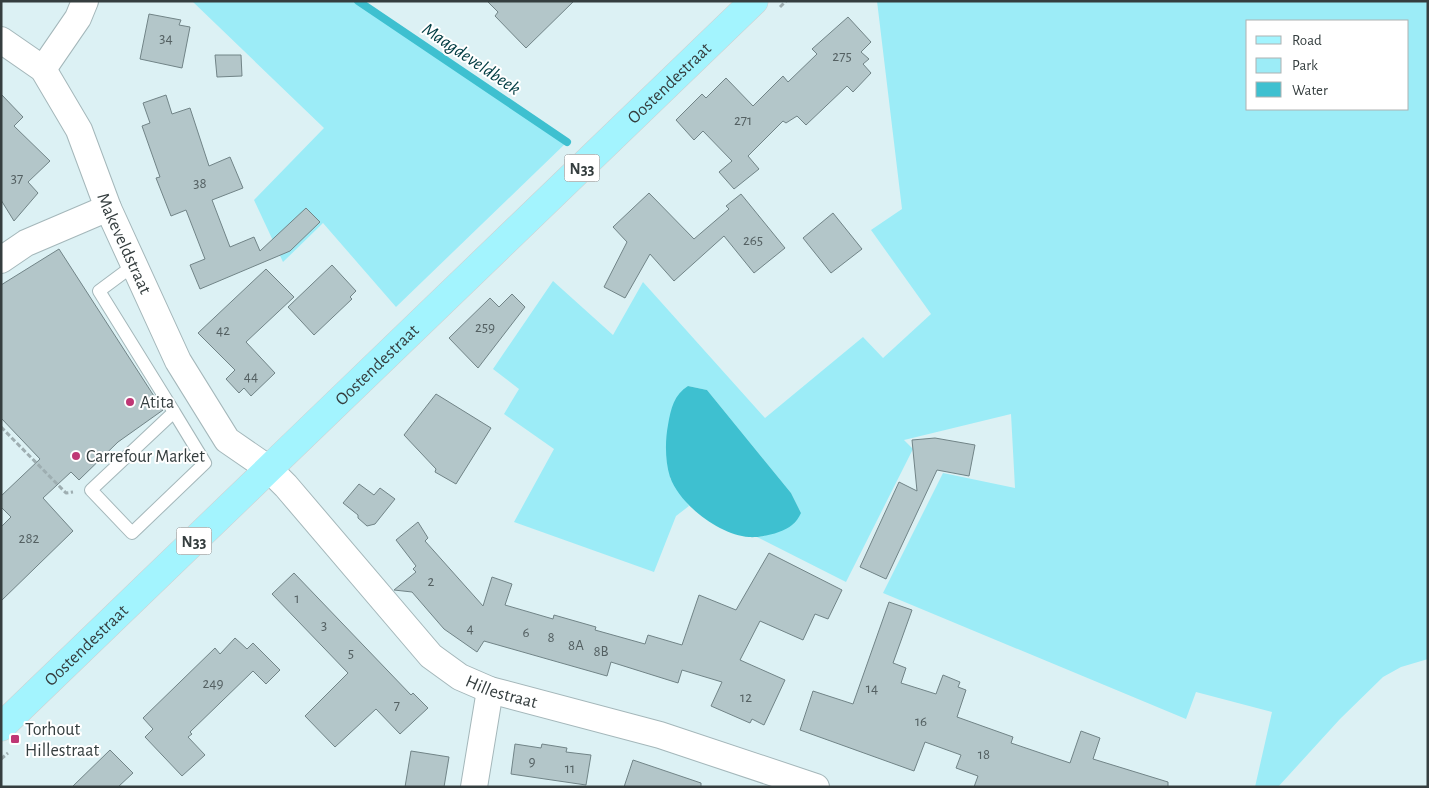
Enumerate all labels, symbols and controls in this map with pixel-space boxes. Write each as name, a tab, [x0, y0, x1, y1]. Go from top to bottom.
water label: Maagdeveldbeek	[419, 20, 524, 99]
legend	[1246, 20, 1409, 110]
house number: 34	[159, 31, 173, 46]
text: Road	[1292, 33, 1322, 48]
street label: Oostendestraat	[625, 39, 715, 128]
house number: 275	[832, 49, 852, 64]
text: Park	[1292, 58, 1318, 73]
text: Water	[1292, 83, 1328, 98]
house number: 271	[734, 113, 752, 128]
road number: N33	[564, 154, 600, 182]
house number: 37	[11, 171, 23, 186]
house number: 38	[193, 176, 207, 191]
street label: Makeveldstraat	[93, 191, 154, 297]
house number: 265	[743, 233, 763, 248]
house number: 259	[475, 320, 495, 335]
street label: Oostendestraat	[332, 321, 423, 409]
house number: 42	[216, 323, 230, 338]
house number: 44	[244, 369, 258, 384]
place label: Atita	[140, 394, 174, 412]
marker: Atita	[124, 396, 136, 408]
place label: Carrefour Market	[86, 448, 205, 466]
marker: Carrefour Market	[70, 450, 82, 462]
road number: N33	[176, 528, 212, 554]
house number: 282	[19, 531, 40, 546]
house number: 2	[428, 574, 435, 589]
house number: 1	[294, 591, 300, 606]
street label: Oostendestraat	[41, 602, 132, 690]
house number: 3	[321, 618, 327, 633]
house number: 4	[466, 621, 474, 636]
house number: 6	[522, 625, 530, 640]
house number: 8	[547, 630, 555, 645]
house number: 8A	[568, 638, 584, 653]
house number: 8B	[593, 644, 609, 659]
house number: 5	[348, 646, 354, 661]
street label: Hillestraat	[463, 673, 540, 712]
house number: 249	[202, 676, 224, 691]
house number: 14	[866, 681, 878, 696]
house number: 12	[740, 690, 752, 705]
house number: 7	[394, 698, 400, 713]
house number: 16	[915, 714, 927, 729]
place label: Torhout Hillestraat	[25, 721, 100, 760]
marker: Torhout Hillestraat	[9, 733, 21, 745]
house number: 18	[978, 747, 990, 762]
house number: 9	[528, 754, 536, 769]
house number: 11	[565, 761, 575, 776]

